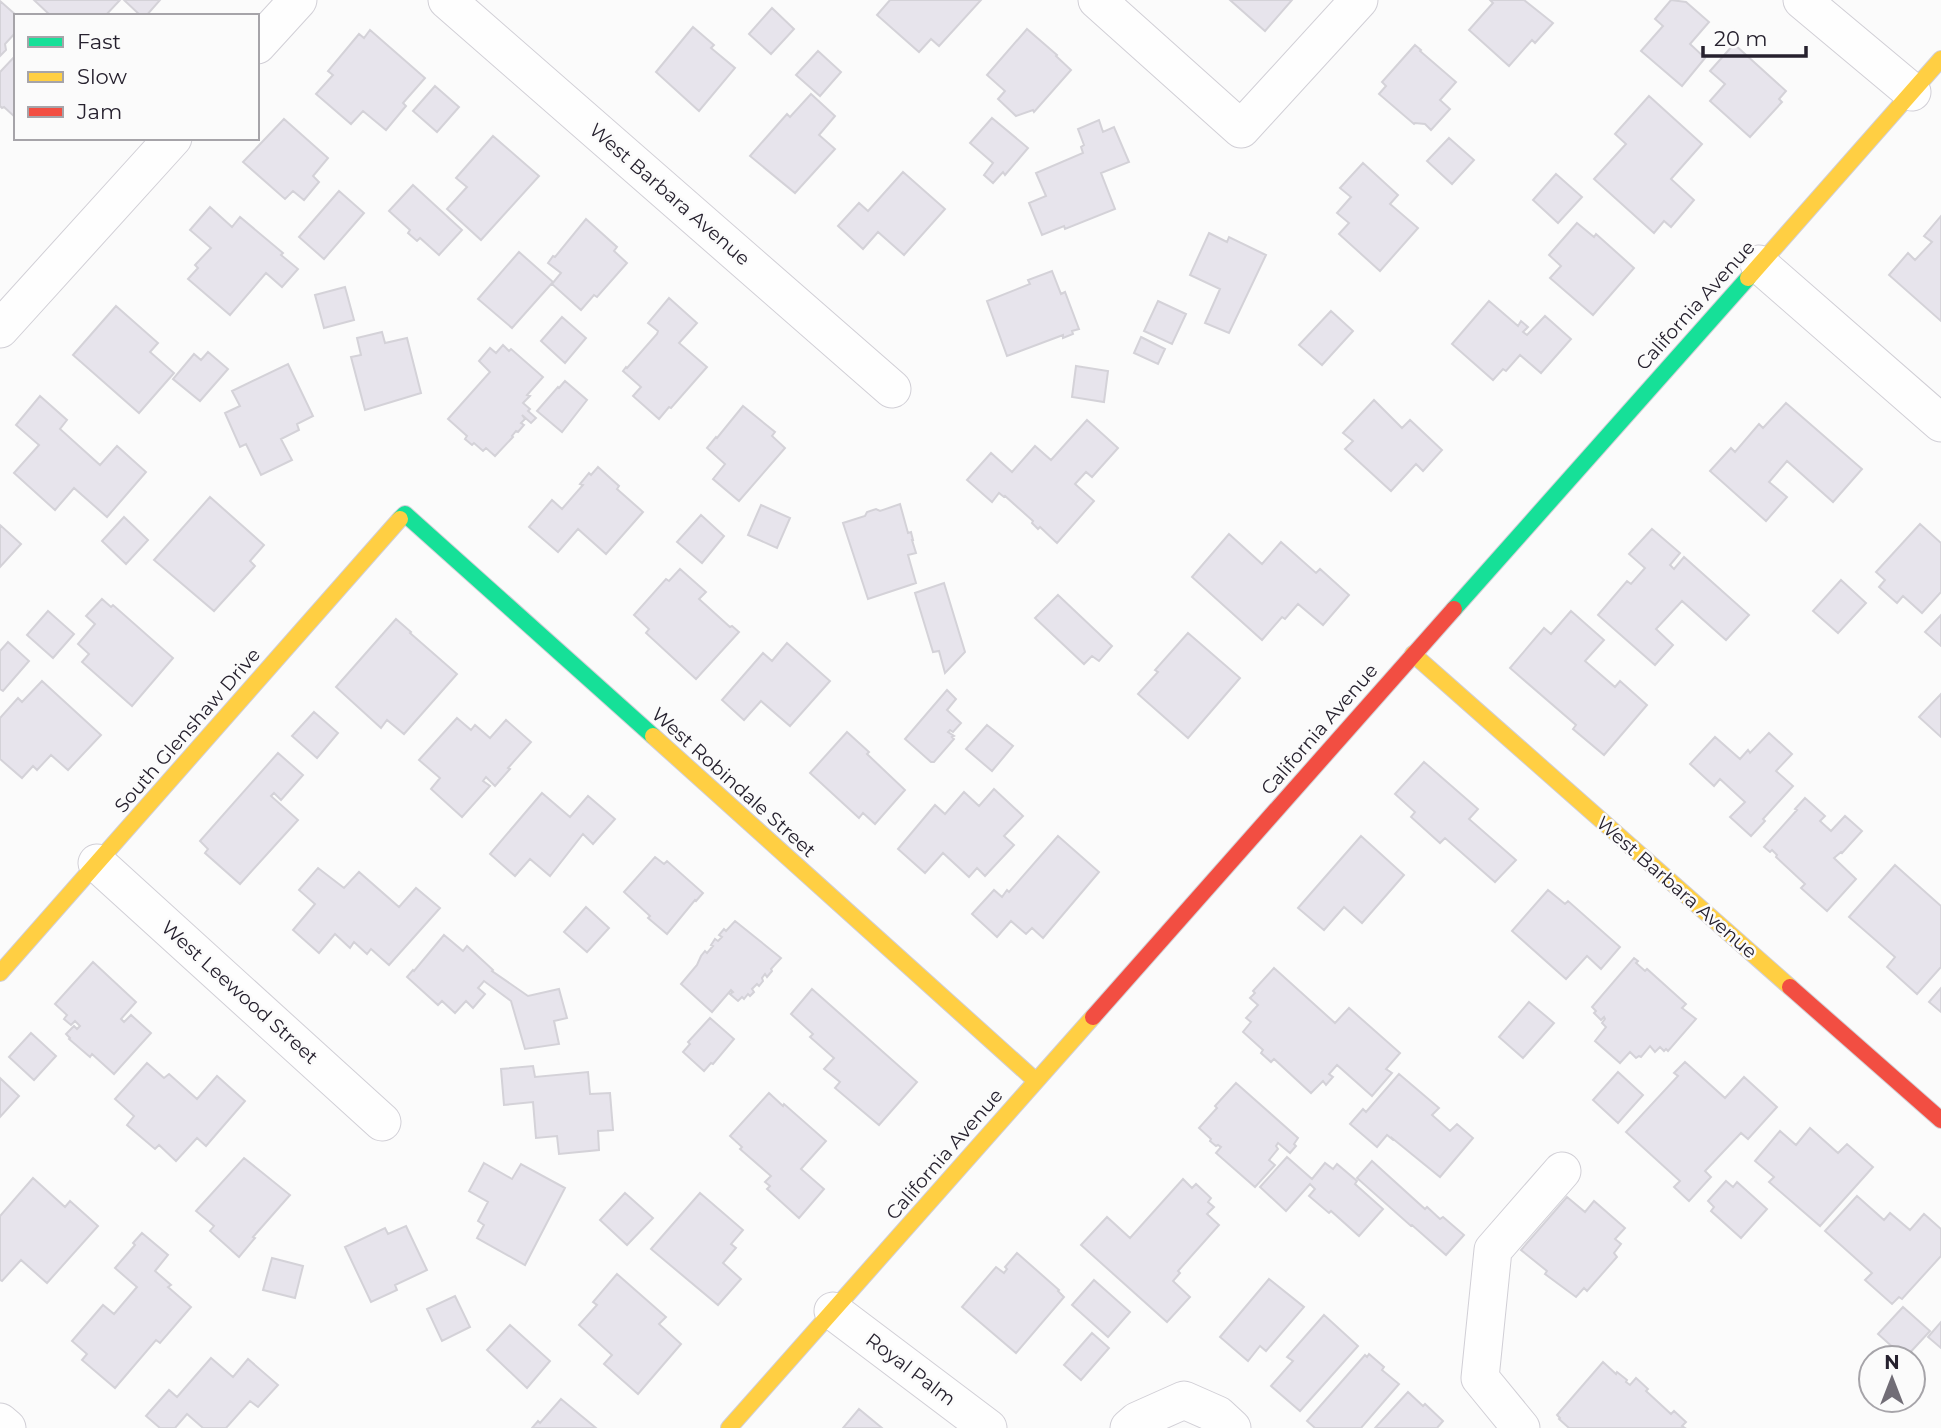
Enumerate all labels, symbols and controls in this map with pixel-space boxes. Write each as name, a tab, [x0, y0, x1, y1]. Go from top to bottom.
legend	[14, 14, 259, 140]
scale bar	[1703, 14, 1806, 58]
text: 20 m	[1714, 26, 1768, 51]
text: Fast	[77, 29, 121, 54]
text: Slow	[77, 64, 127, 89]
text: Jam	[76, 99, 122, 124]
street label: West Barbara Avenue	[585, 118, 755, 270]
street label: California Avenue	[1631, 236, 1760, 375]
street label: South Glenshaw Drive	[110, 643, 265, 817]
street label: California Avenue	[1256, 659, 1383, 800]
street label: West Robindale Street	[647, 703, 821, 862]
street label: West Barbara Avenue	[1592, 811, 1762, 963]
street label: West Leewood Street	[157, 916, 323, 1069]
street label: California Avenue	[881, 1084, 1008, 1225]
street label: Royal Palm	[861, 1328, 960, 1411]
north arrow	[1857, 1344, 1927, 1414]
text: N	[1884, 1351, 1900, 1374]

